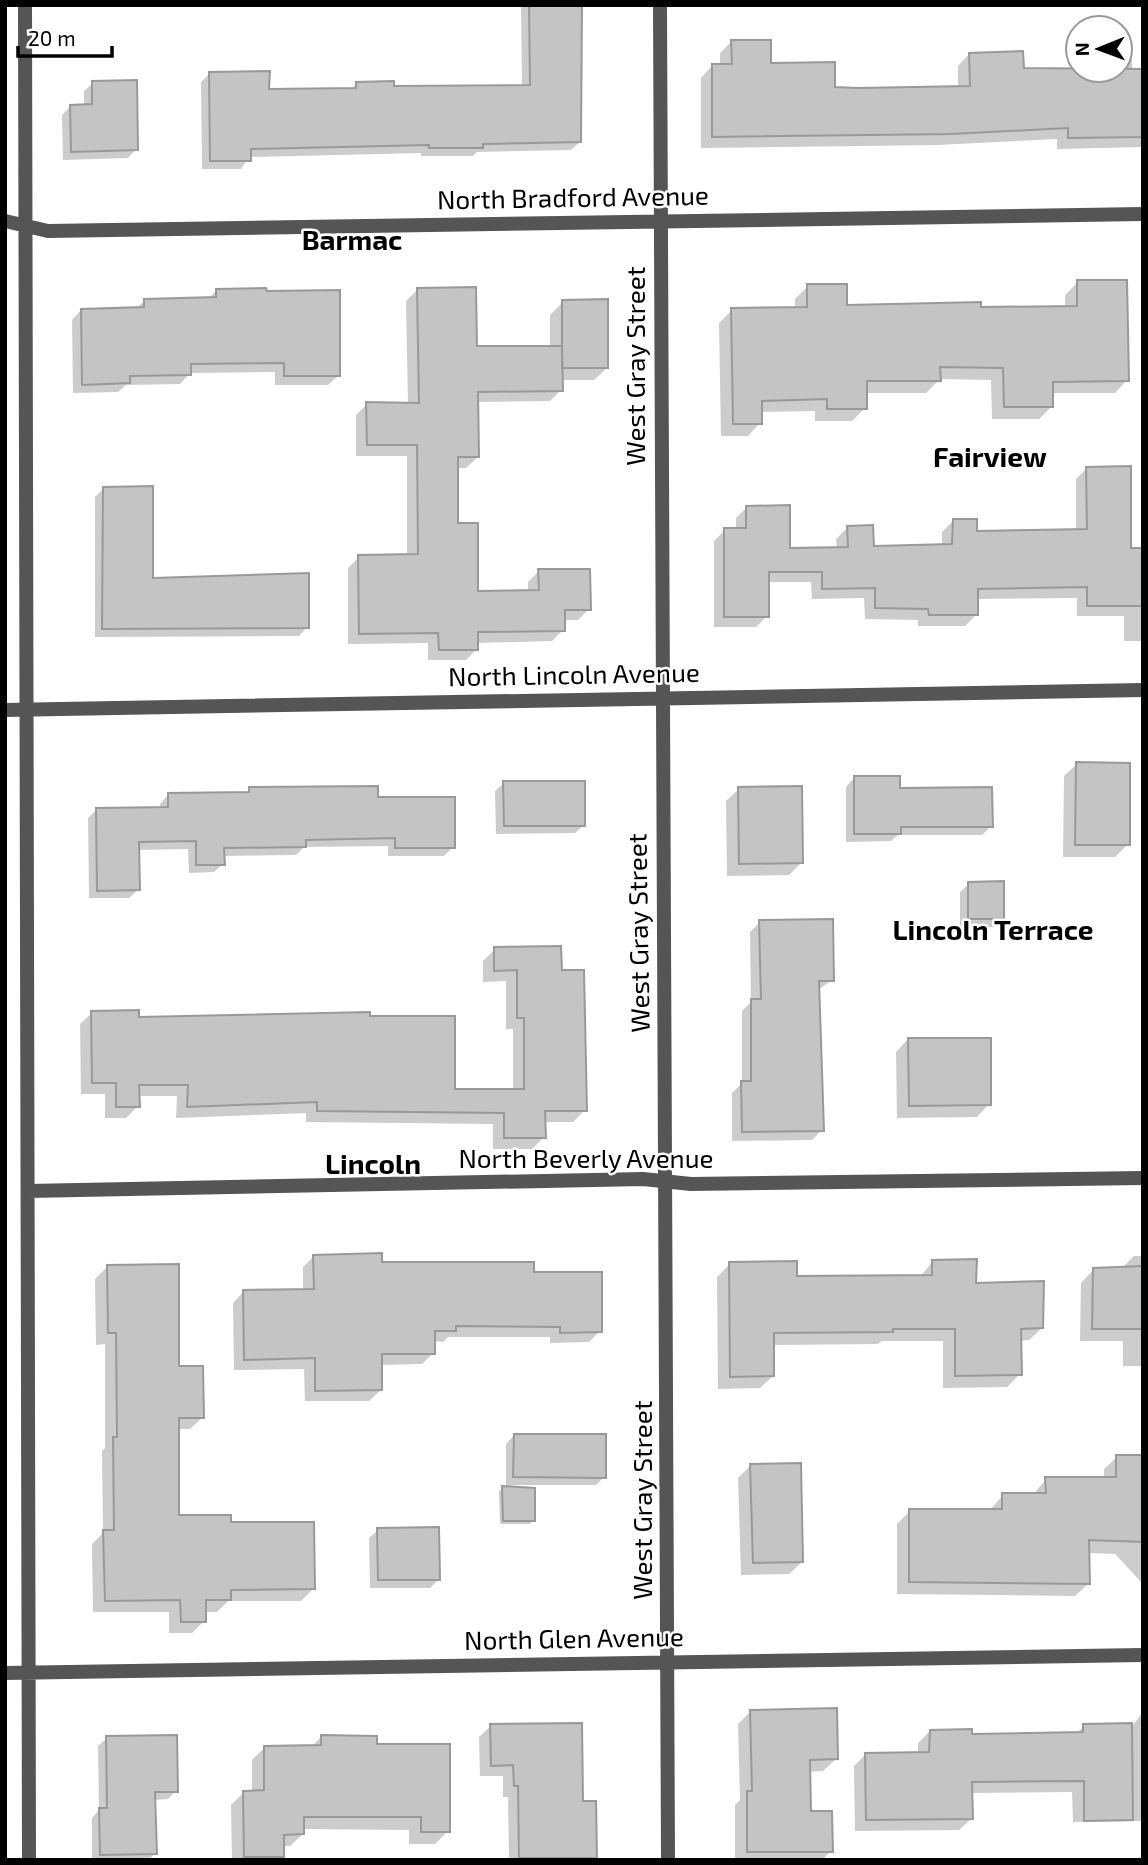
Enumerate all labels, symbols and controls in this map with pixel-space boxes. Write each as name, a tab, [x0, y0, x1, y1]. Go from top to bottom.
scale bar	[18, 14, 112, 58]
north arrow	[1064, 14, 1134, 84]
text: 20 m	[28, 25, 76, 50]
text: N	[1070, 42, 1093, 56]
street label: North Bradford Avenue	[437, 179, 709, 214]
district label: Barmac	[302, 222, 402, 256]
street label: West Gray Street	[619, 266, 650, 466]
district label: Fairview	[933, 439, 1047, 473]
street label: North Lincoln Avenue	[448, 656, 700, 691]
street label: West Gray Street	[620, 833, 655, 1033]
district label: Lincoln Terrace	[892, 912, 1094, 946]
street label: North Beverly Avenue	[459, 1142, 713, 1173]
district label: Lincoln	[325, 1146, 421, 1180]
street label: West Gray Street	[626, 1400, 657, 1600]
street label: North Glen Avenue	[464, 1620, 684, 1655]

